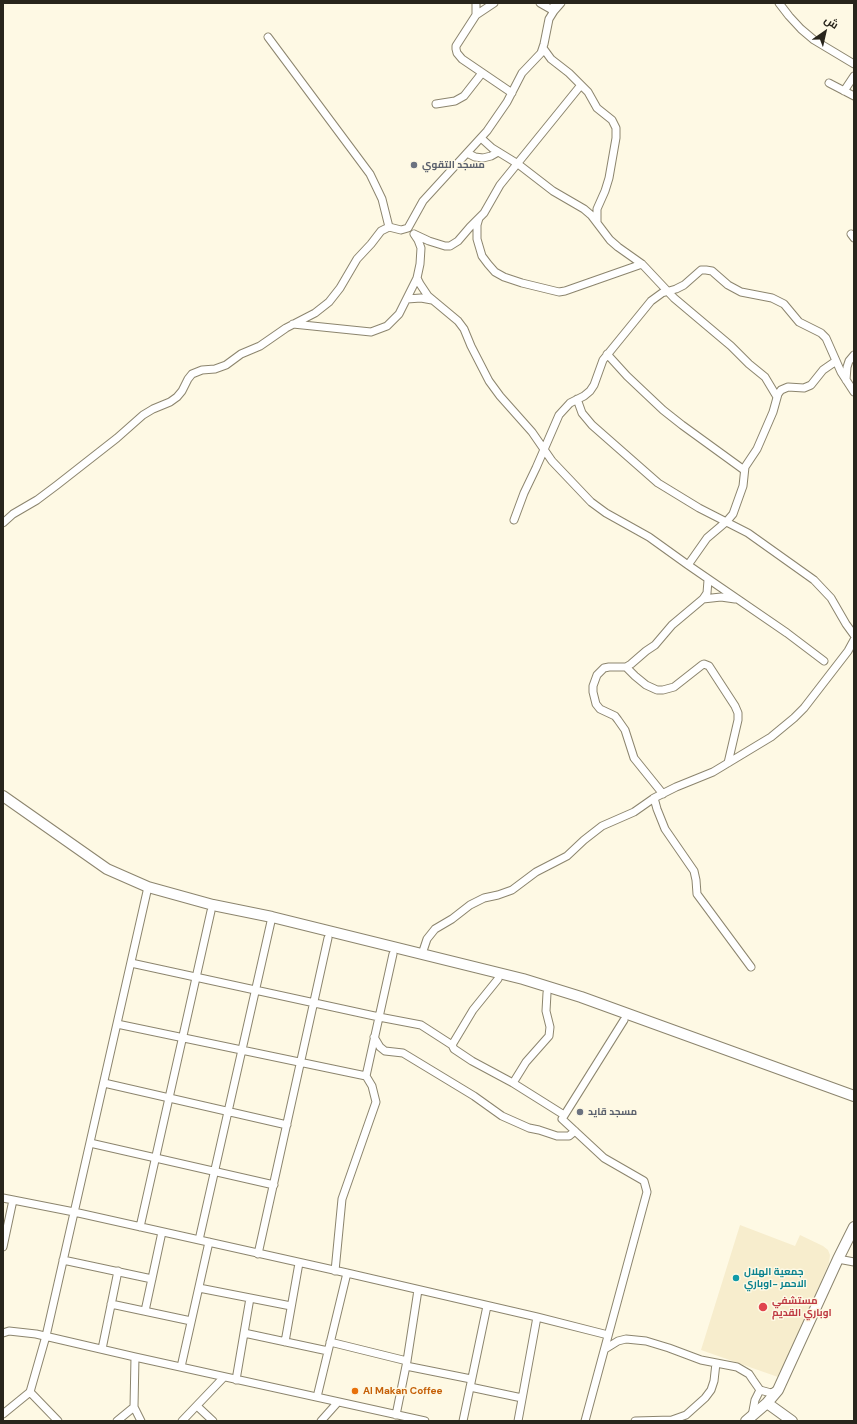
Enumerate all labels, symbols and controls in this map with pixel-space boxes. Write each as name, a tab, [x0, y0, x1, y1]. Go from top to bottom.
north arrow	[805, 12, 845, 52]
text: ش	[822, 12, 841, 32]
place label: مسجد التقوي	[422, 159, 485, 171]
marker: مسجد التقوي	[409, 160, 419, 170]
place label: مسجد قايد	[588, 1106, 637, 1118]
marker: مسجد قايد	[575, 1107, 585, 1117]
place label: جمعية الهلال الاحمر -اوباري	[744, 1266, 807, 1290]
marker: جمعية الهلال الاحمر -اوباري	[731, 1273, 741, 1283]
place label: مستشفي اوباري القديم	[772, 1295, 832, 1318]
marker: مستشفي اوباري القديم	[757, 1301, 769, 1313]
place label: Al Makan Coffee	[363, 1385, 443, 1397]
marker: Al Makan Coffee	[350, 1386, 360, 1396]

